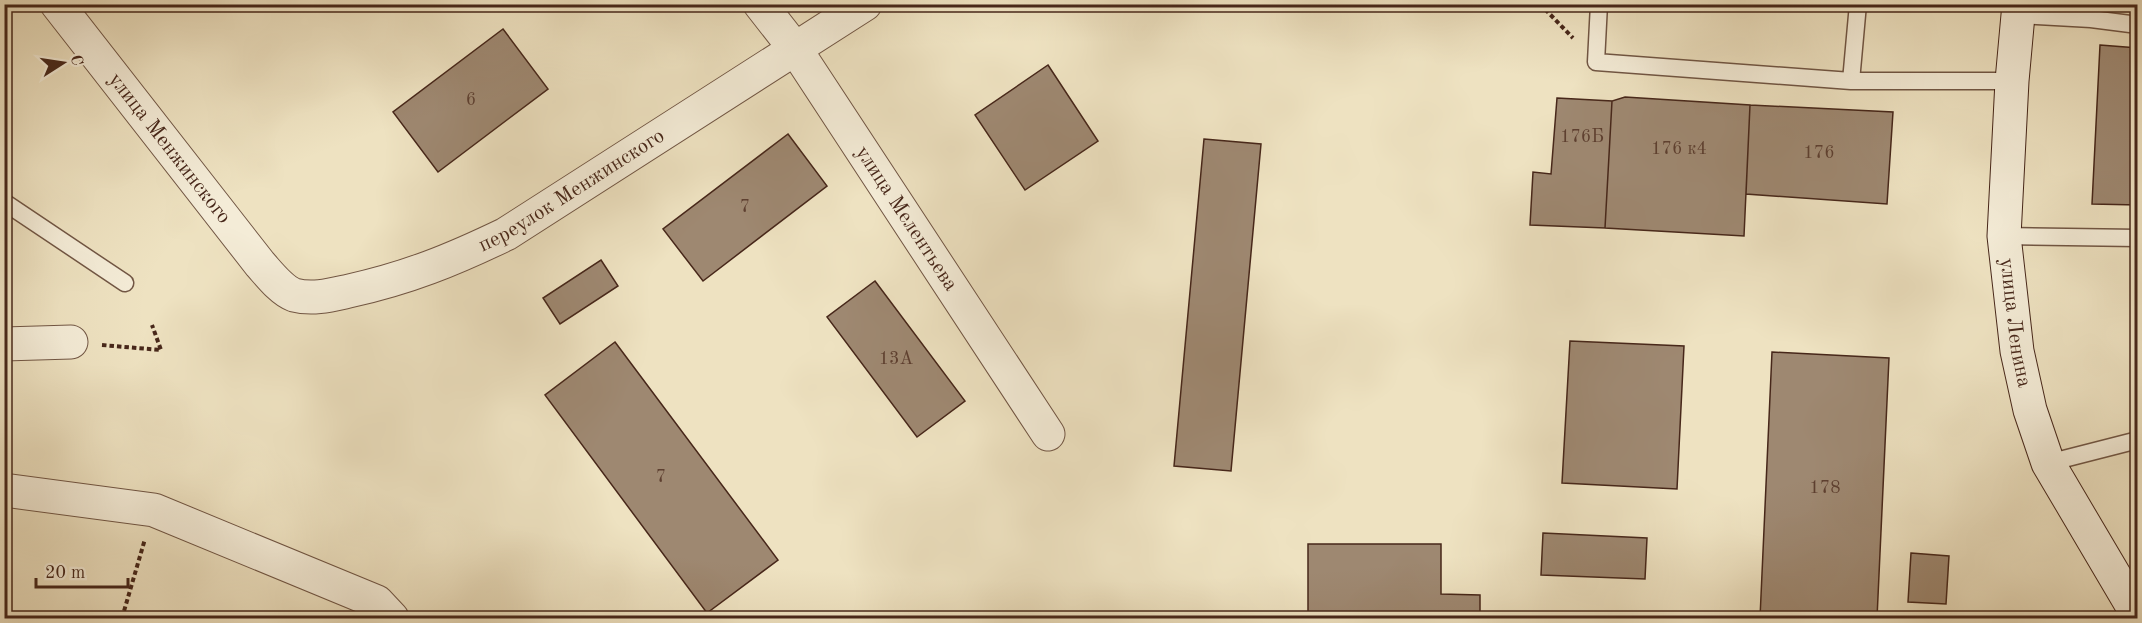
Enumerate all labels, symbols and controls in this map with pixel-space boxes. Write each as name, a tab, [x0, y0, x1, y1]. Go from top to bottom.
north arrow	[33, 33, 93, 93]
text: С	[67, 53, 85, 67]
street label: улица Менжинского	[104, 69, 235, 228]
house number: 6	[466, 91, 476, 109]
street label: переулок Менжинского	[475, 125, 668, 256]
house number: 176Б	[1560, 128, 1604, 146]
house number: 176 к4	[1651, 140, 1707, 158]
street label: улица Мелентьева	[852, 142, 962, 295]
house number: 176	[1803, 144, 1835, 162]
house number: 7	[740, 198, 750, 216]
street label: улица Ленина	[1996, 257, 2035, 389]
house number: 13А	[879, 350, 914, 368]
house number: 7	[656, 468, 666, 486]
house number: 178	[1809, 479, 1841, 497]
scale bar	[36, 551, 128, 589]
text: 20 m	[45, 564, 85, 582]

